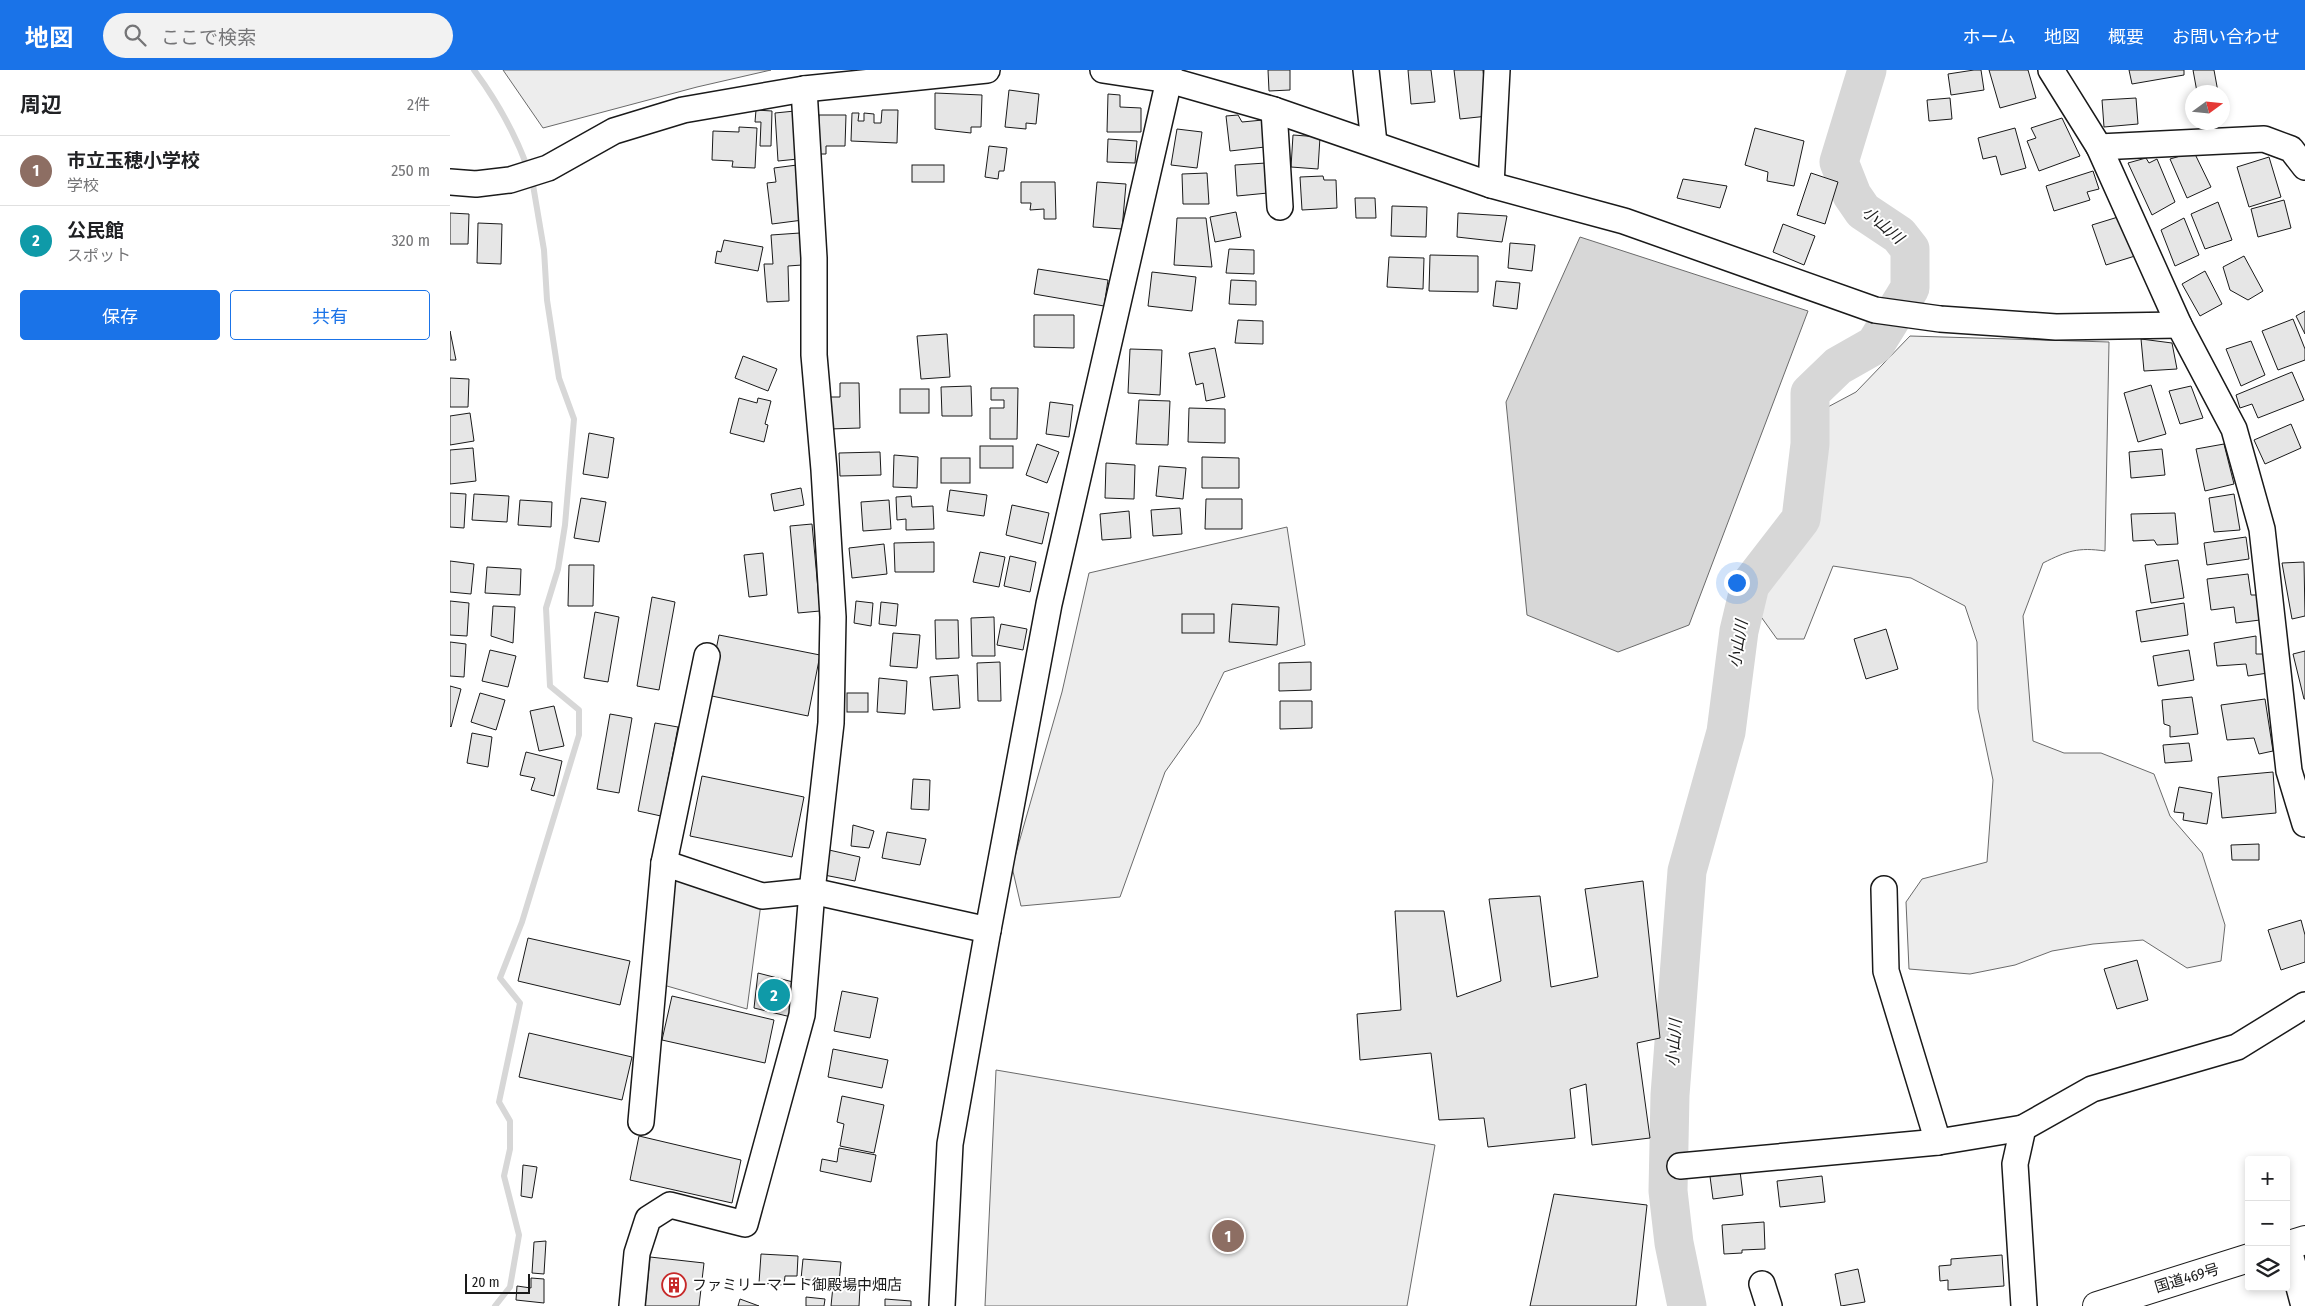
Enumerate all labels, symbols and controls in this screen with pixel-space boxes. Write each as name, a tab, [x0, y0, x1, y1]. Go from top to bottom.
search box	[103, 13, 453, 58]
icon: search	[121, 21, 149, 49]
text: 地図	[25, 24, 73, 52]
text: ここで検索	[161, 26, 256, 49]
text: ホーム	[1963, 26, 2016, 48]
text: 地図	[2044, 26, 2080, 48]
text: 概要	[2108, 26, 2144, 48]
text: お問い合わせ	[2172, 26, 2280, 48]
north arrow	[2185, 85, 2230, 130]
text: 周辺	[20, 92, 62, 118]
text: 2件	[407, 95, 430, 114]
text: 市立玉穂小学校	[67, 149, 200, 172]
text: 1	[33, 161, 39, 180]
text: 250 m	[391, 161, 430, 180]
text: 学校	[67, 176, 99, 195]
water label: 小山川	[1859, 202, 1909, 249]
text: 公民館	[67, 219, 124, 242]
text: 2	[32, 231, 40, 250]
text: 320 m	[391, 231, 430, 250]
text: スポット	[67, 246, 131, 265]
button: 保存	[20, 290, 220, 340]
button: 共有	[230, 290, 430, 340]
your location	[1724, 570, 1750, 596]
water label: 小山川	[1725, 617, 1751, 669]
pin: 2	[758, 976, 790, 1014]
water label: 小山川	[1663, 1016, 1685, 1068]
map controls	[2245, 1156, 2290, 1291]
button: +	[2245, 1156, 2290, 1201]
button: −	[2245, 1201, 2290, 1246]
pin: 1	[1212, 1217, 1244, 1255]
button: layers	[2245, 1246, 2290, 1291]
street label: 国道469号	[2152, 1260, 2222, 1296]
scale bar	[465, 1271, 530, 1294]
building icon: ファミリーマート御殿場中畑店	[661, 1272, 687, 1298]
text: 20 m	[472, 1274, 500, 1291]
place label: ファミリーマート御殿場中畑店	[692, 1276, 902, 1294]

